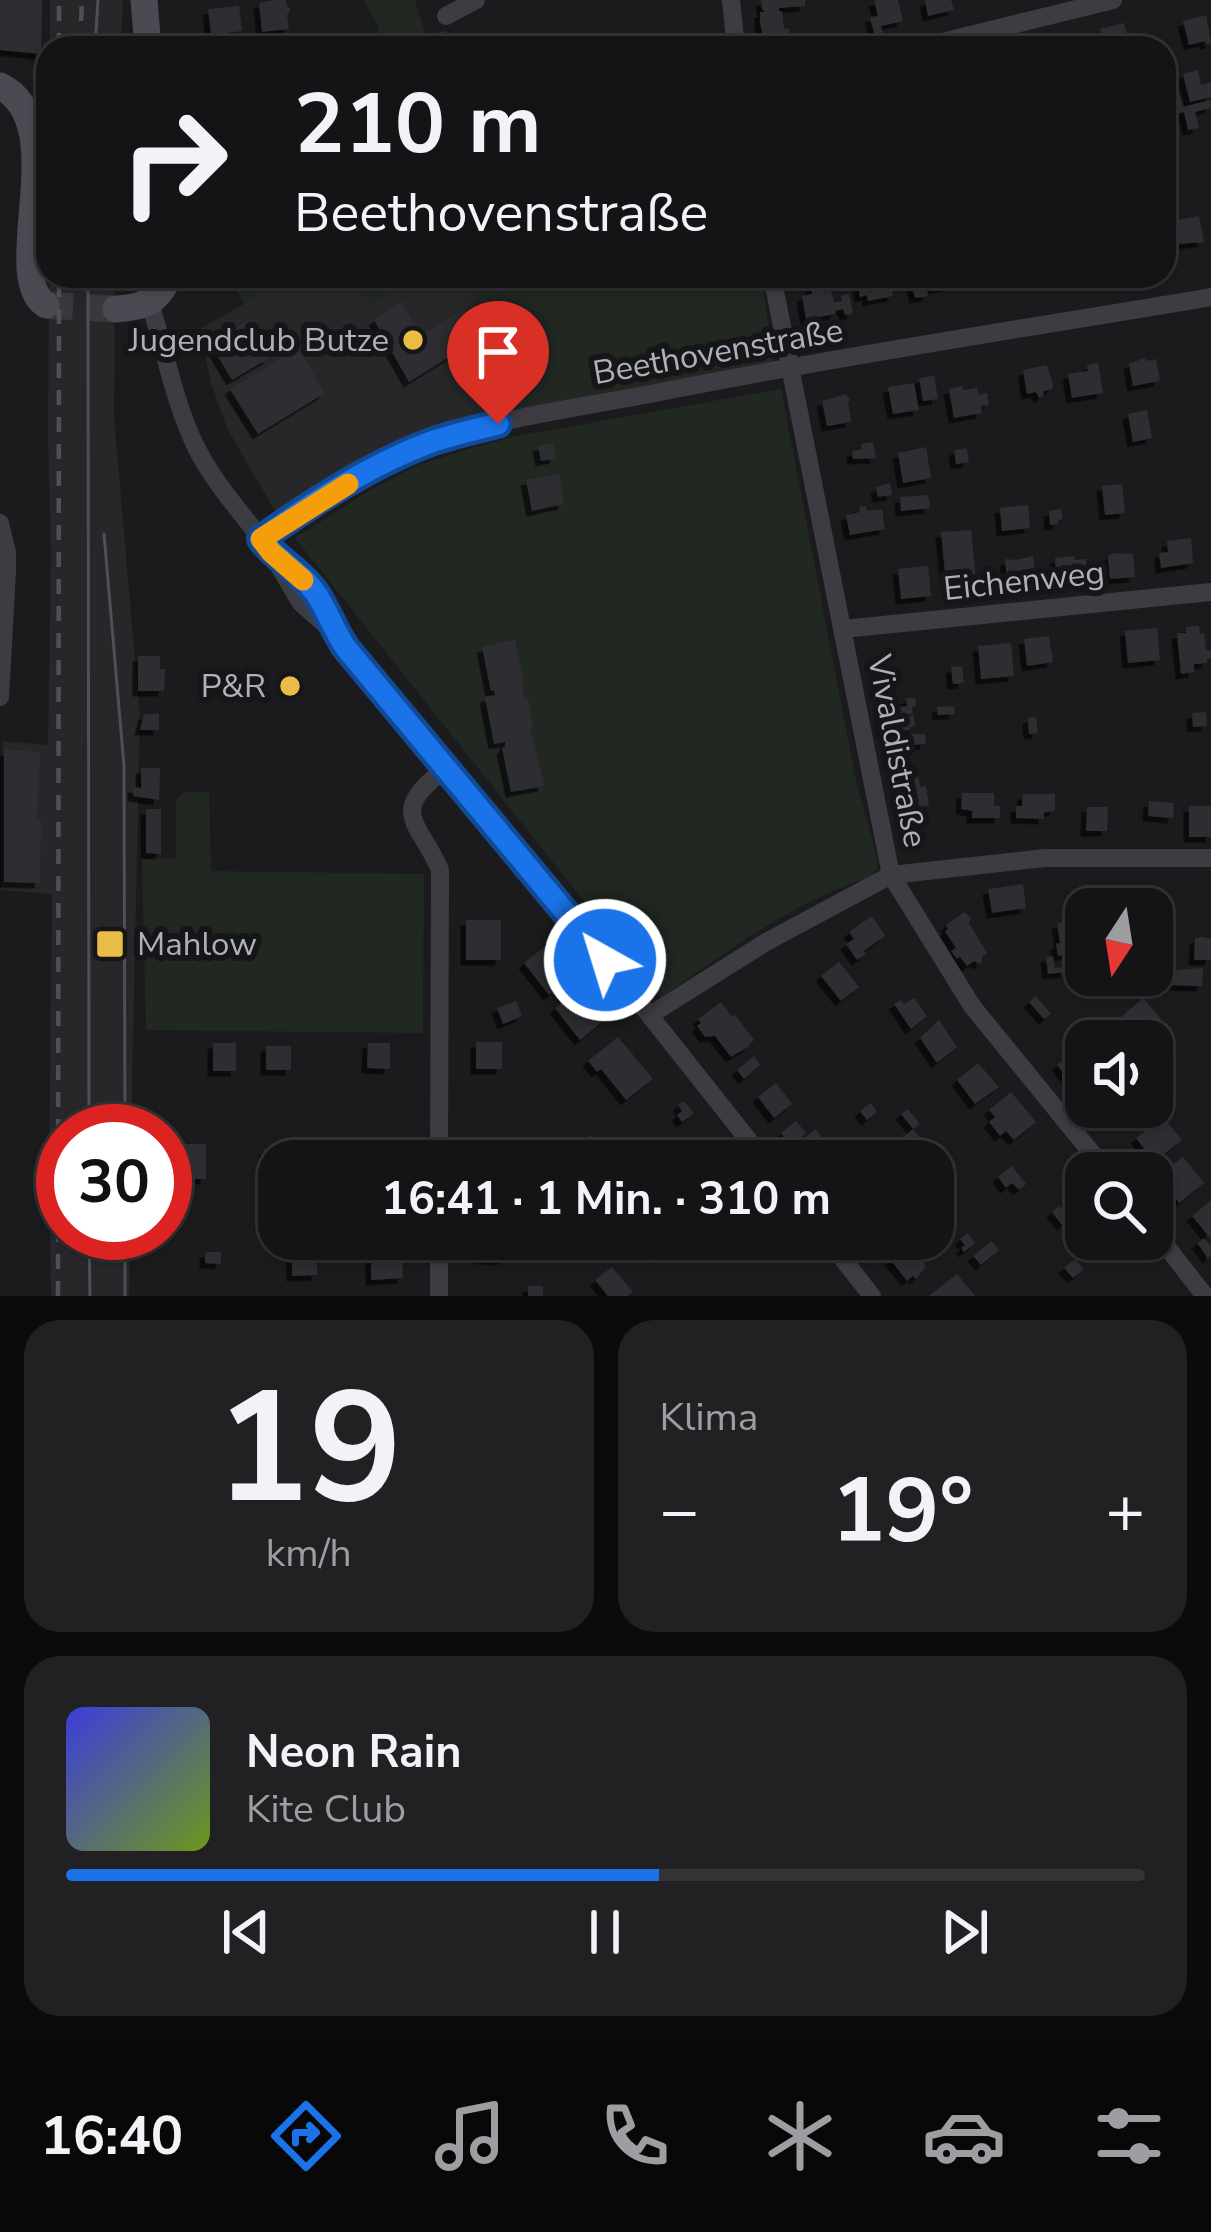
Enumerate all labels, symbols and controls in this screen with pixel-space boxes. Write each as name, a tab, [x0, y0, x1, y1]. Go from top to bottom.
text: 210 m	[294, 67, 542, 182]
icon: right	[96, 84, 252, 240]
text: Beethovenstraße	[294, 176, 708, 250]
pin	[447, 301, 549, 424]
street label: Beethovenstraße	[589, 308, 847, 396]
place label: Jugendclub Butze	[128, 318, 389, 363]
icon: arrive	[465, 319, 531, 385]
marker: Jugendclub Butze	[400, 327, 426, 353]
street label: Eichenweg	[941, 550, 1107, 612]
street label: Vivaldistraße	[856, 650, 938, 851]
place label: P&R	[201, 664, 266, 709]
marker: P&R	[277, 673, 303, 699]
north arrow	[1065, 888, 1173, 996]
map controls	[1065, 888, 1173, 1260]
position arrow	[542, 897, 668, 1023]
place label: Mahlow	[137, 922, 257, 967]
marker: Mahlow	[94, 928, 126, 960]
button: sound	[1065, 1020, 1173, 1128]
speed limit sign: 30	[36, 1104, 192, 1260]
button: search	[1065, 1152, 1173, 1260]
text: 16:41 · 1 Min. · 310 m	[381, 1169, 831, 1230]
text: 19	[215, 1342, 402, 1555]
text: Klima	[660, 1391, 759, 1444]
text: 19°	[831, 1450, 973, 1573]
text: −	[660, 1466, 699, 1556]
text: +	[1105, 1466, 1145, 1556]
text: km/h	[266, 1527, 352, 1580]
text: Neon Rain	[246, 1722, 462, 1783]
text: Kite Club	[246, 1783, 406, 1836]
icon: previous	[213, 1899, 279, 1965]
icon: pause	[572, 1899, 638, 1965]
icon: next	[932, 1899, 998, 1965]
icon: directions	[264, 2094, 348, 2178]
icon: music	[428, 2094, 512, 2178]
icon: phone	[593, 2094, 677, 2178]
icon: climate	[758, 2094, 842, 2178]
icon: car	[922, 2094, 1006, 2178]
icon: filters	[1087, 2094, 1171, 2178]
text: 16:40	[40, 2099, 183, 2173]

